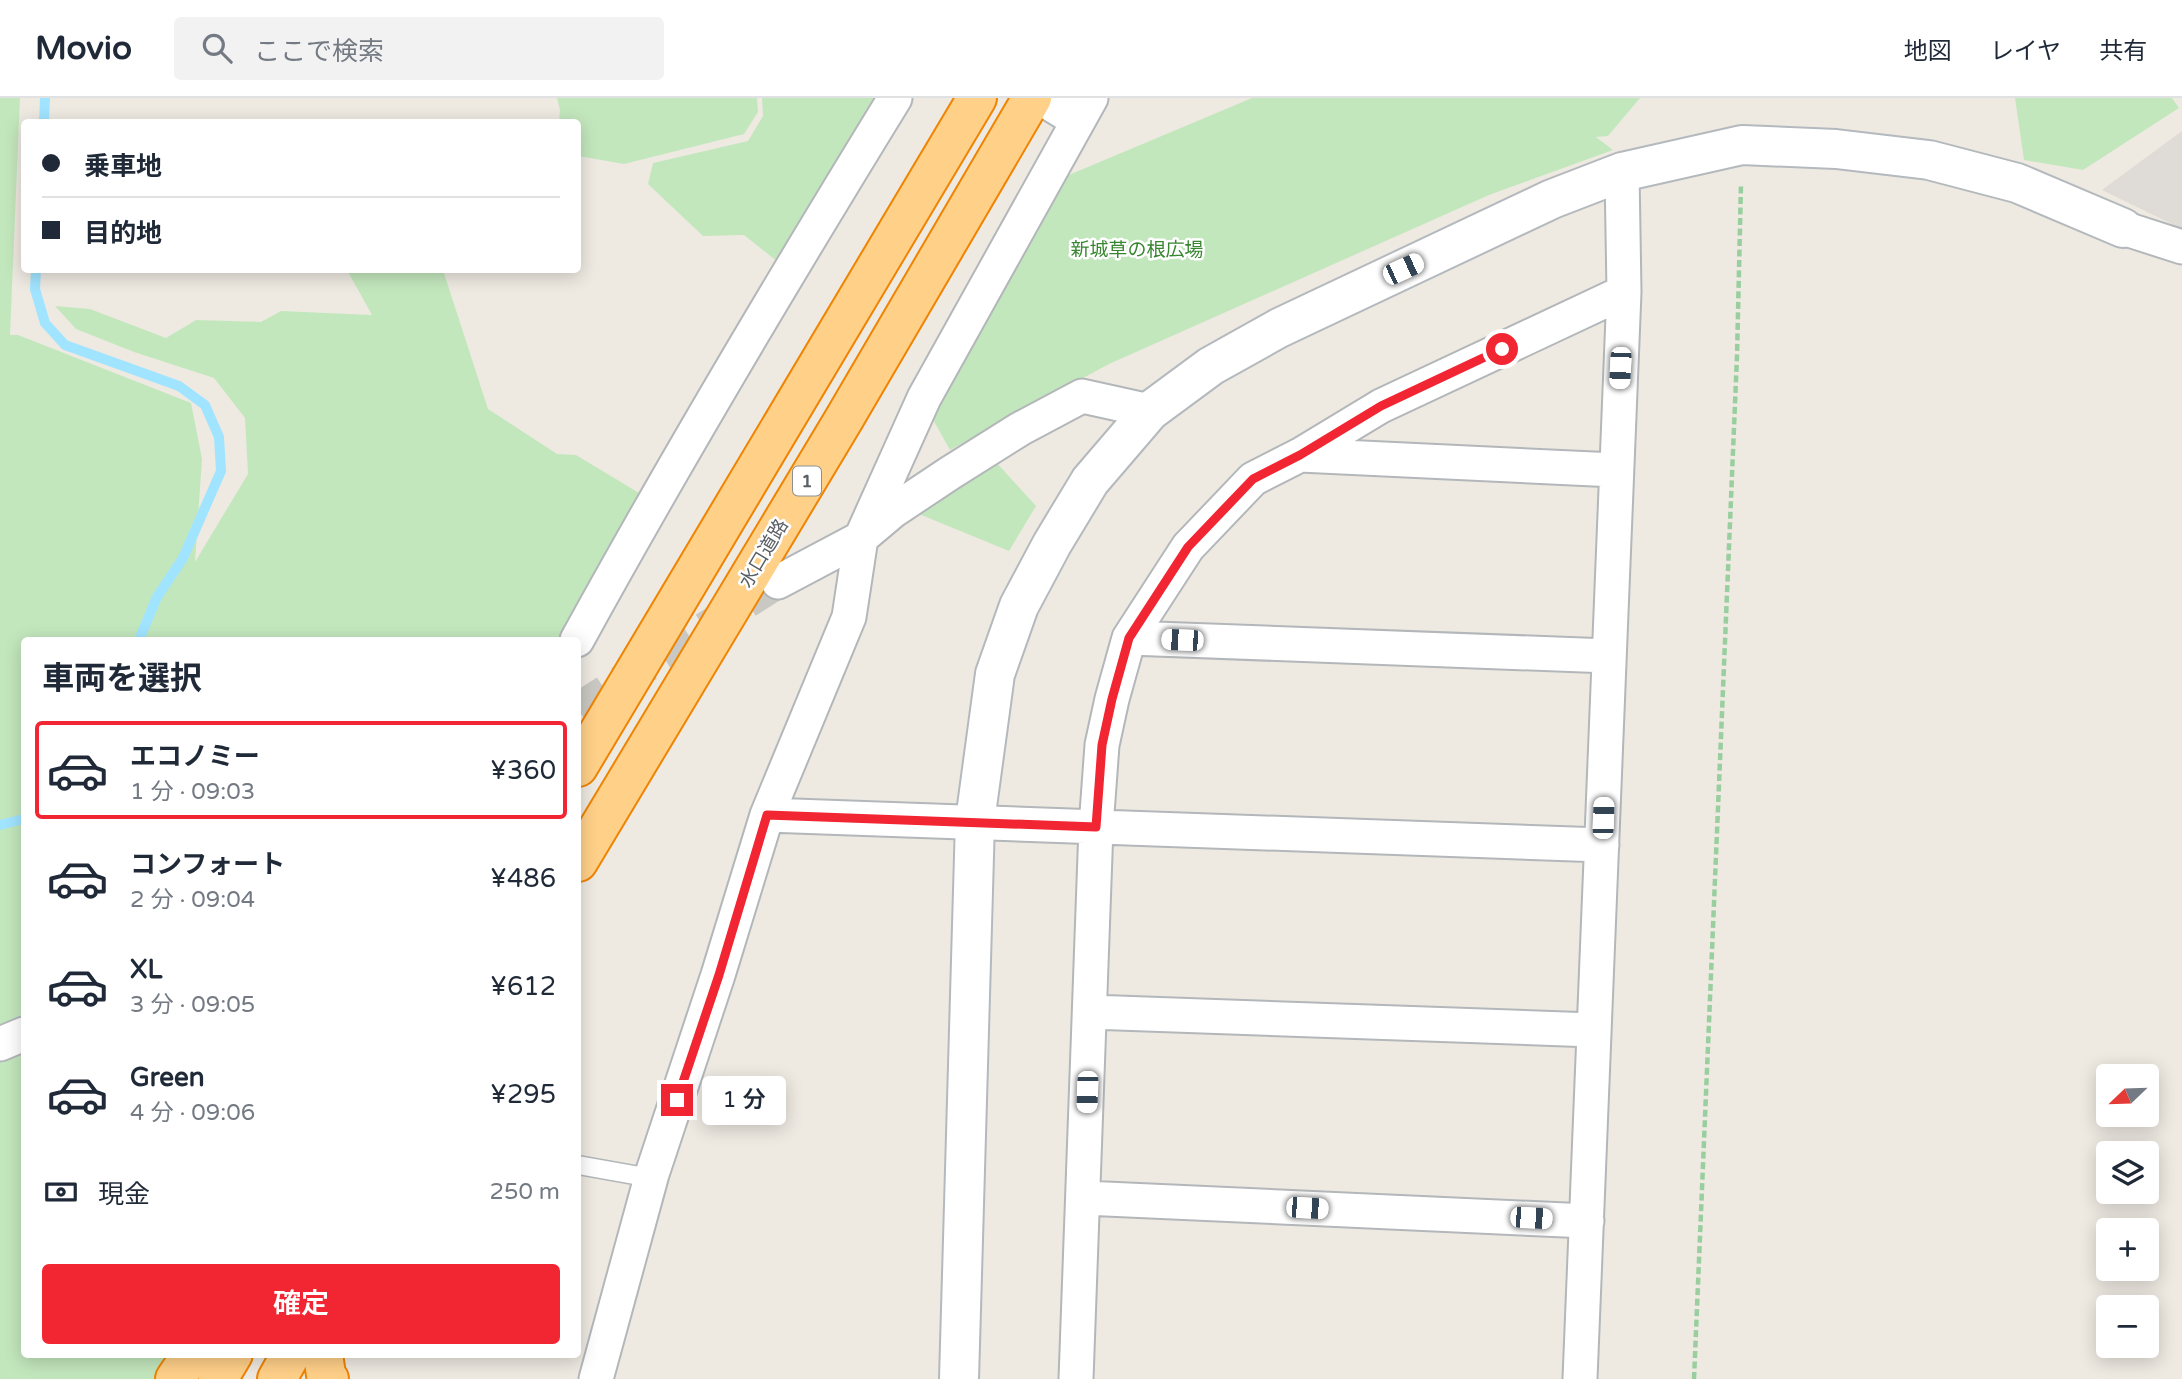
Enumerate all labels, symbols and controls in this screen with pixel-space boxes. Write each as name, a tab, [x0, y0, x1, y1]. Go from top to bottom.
search box	[174, 17, 664, 80]
text: Movio	[35, 29, 132, 68]
icon: search	[198, 29, 236, 67]
text: ここで検索	[254, 36, 384, 67]
text: 地図	[1904, 37, 1952, 66]
text: レイヤ	[1990, 37, 2061, 66]
text: 共有	[2099, 37, 2147, 66]
text: 乗車地	[84, 151, 162, 182]
text: 目的地	[84, 218, 162, 249]
park label: 新城草の根広場	[1070, 239, 1204, 261]
car	[1380, 251, 1427, 287]
route start	[1486, 333, 1518, 365]
car	[1609, 346, 1632, 390]
road number: 1	[793, 466, 821, 496]
street label: 水口道路	[735, 515, 793, 592]
car	[1161, 629, 1204, 651]
text: 車両を選択	[42, 660, 202, 698]
icon: car	[46, 739, 109, 802]
text: エコノミー	[130, 741, 260, 772]
text: ¥360	[490, 755, 556, 786]
text: 1 分 · 09:03	[130, 778, 255, 806]
car	[1592, 797, 1615, 839]
icon: car	[46, 847, 109, 910]
text: コンフォート	[130, 849, 285, 880]
text: ¥486	[490, 863, 556, 894]
text: 2 分 · 09:04	[130, 886, 255, 914]
text: XL	[130, 954, 162, 985]
icon: car	[46, 955, 109, 1018]
text: ¥612	[490, 971, 556, 1002]
text: 3 分 · 09:05	[130, 991, 255, 1019]
text: Green	[130, 1062, 205, 1093]
icon: car	[46, 1063, 109, 1126]
north arrow	[2096, 1064, 2160, 1127]
map controls	[2096, 1064, 2159, 1358]
car	[1076, 1071, 1099, 1113]
callout: 1 分	[702, 1076, 786, 1124]
text: ¥295	[490, 1079, 556, 1110]
route end	[661, 1084, 693, 1116]
text: 1 分	[722, 1086, 766, 1114]
text: 4 分 · 09:06	[130, 1099, 255, 1127]
button: layers	[2096, 1141, 2159, 1204]
icon: cash	[42, 1173, 80, 1211]
text: 250 m	[490, 1178, 560, 1206]
text: 現金	[98, 1179, 150, 1210]
car	[1286, 1196, 1329, 1220]
car	[1510, 1206, 1553, 1230]
button: +	[2096, 1218, 2159, 1281]
button: 確定	[42, 1264, 560, 1344]
button: −	[2096, 1295, 2159, 1358]

